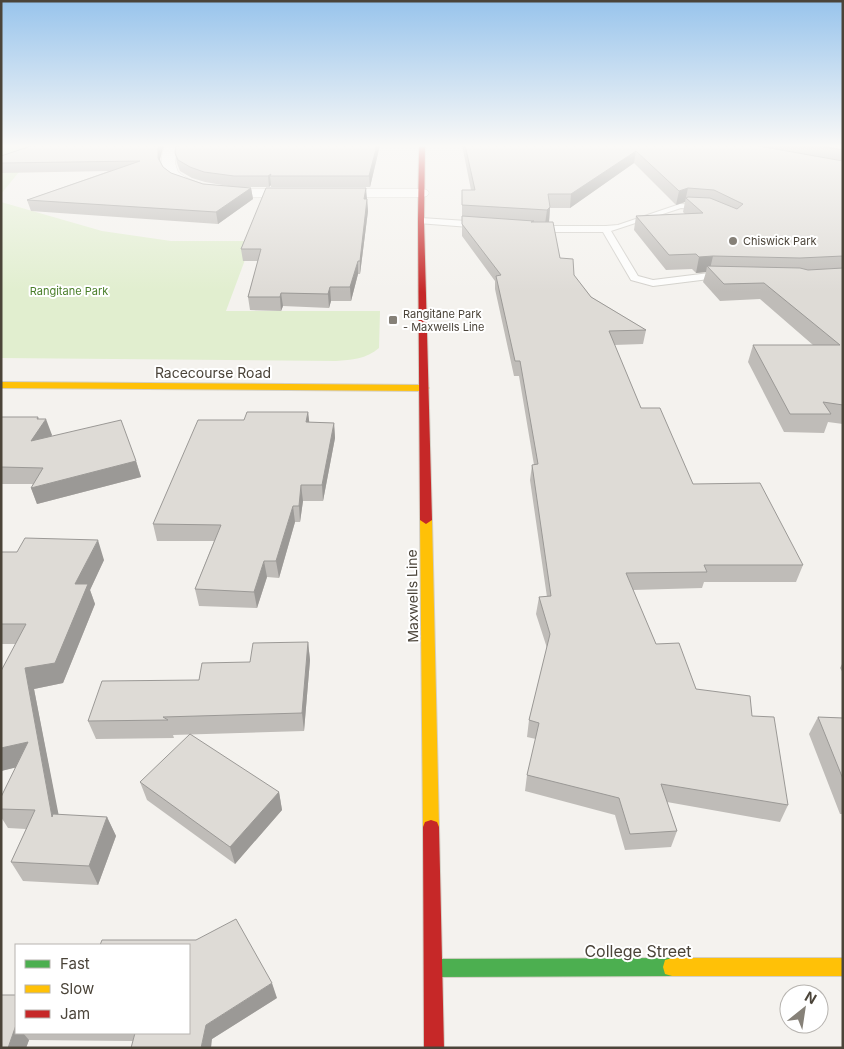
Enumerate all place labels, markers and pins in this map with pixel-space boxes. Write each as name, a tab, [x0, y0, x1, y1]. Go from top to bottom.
place label: Chiswick Park	[743, 234, 817, 248]
marker: Chiswick Park	[727, 235, 739, 247]
place label: Rangitāne Park - Maxwells Line	[403, 307, 485, 334]
marker: Rangitāne Park - Maxwells Line	[387, 314, 399, 326]

